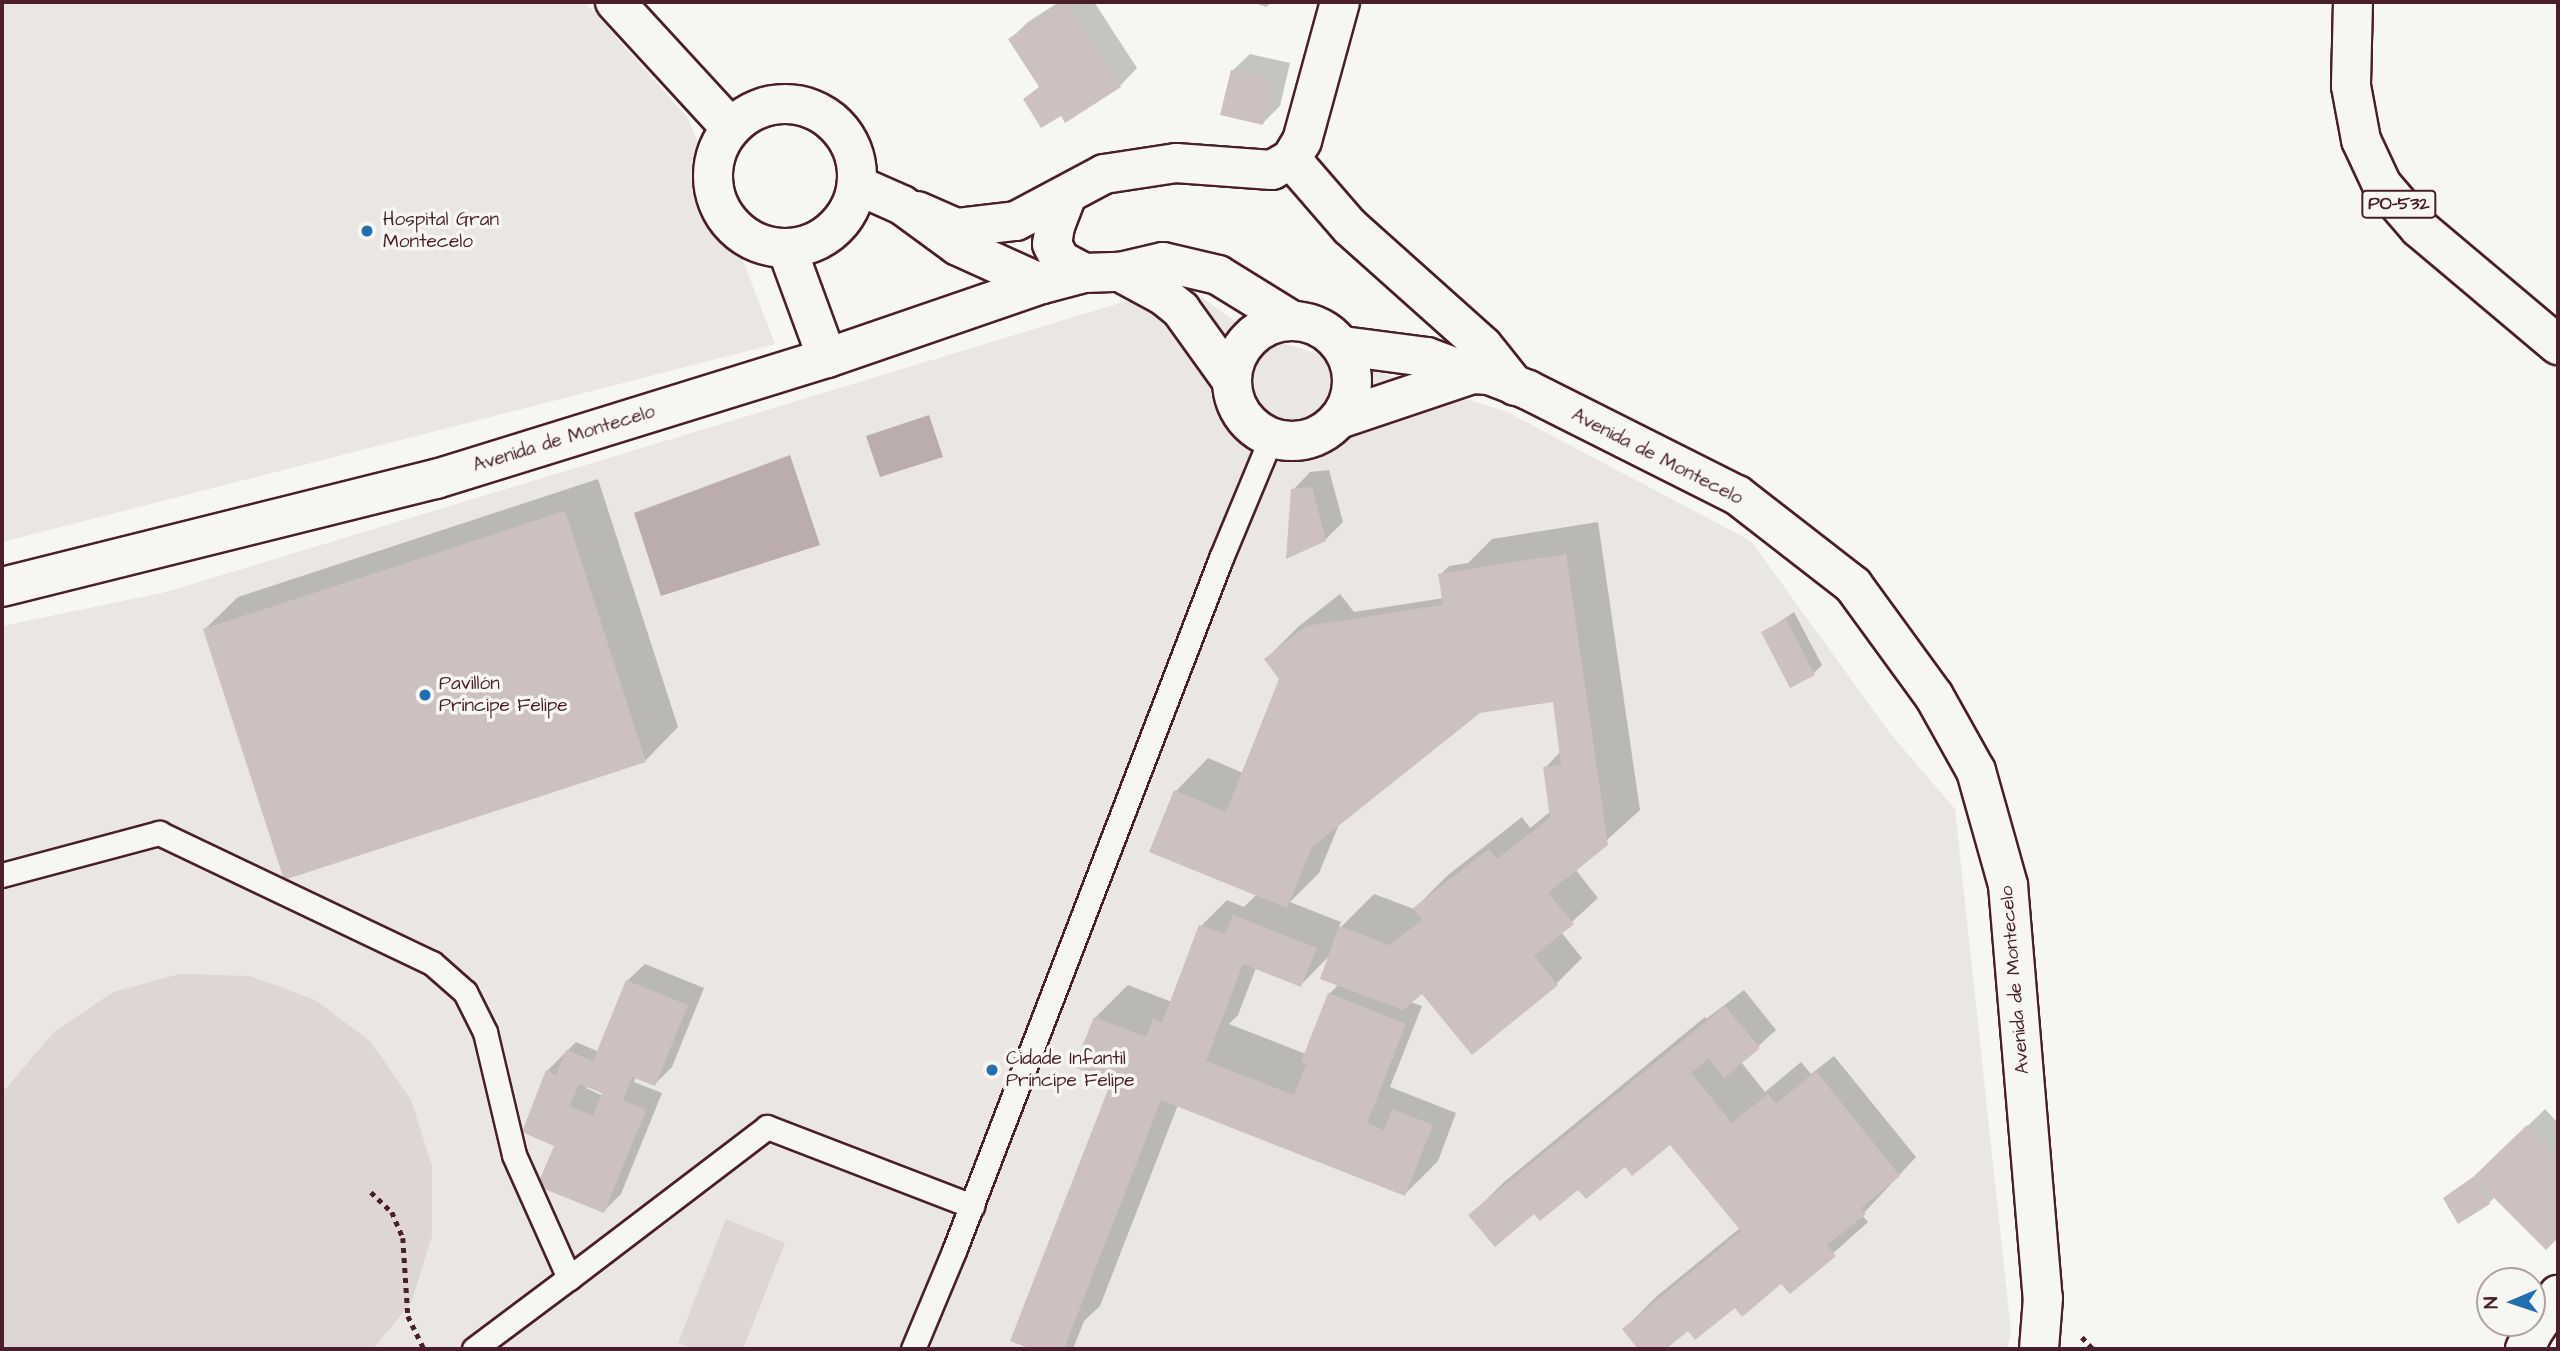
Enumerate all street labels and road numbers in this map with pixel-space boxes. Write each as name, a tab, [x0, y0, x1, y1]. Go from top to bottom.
road number: PO-532	[2360, 190, 2438, 218]
street label: Avenida de Montecelo	[470, 400, 658, 478]
street label: Avenida de Montecelo	[1568, 404, 1746, 510]
street label: Avenida de Montecelo	[1995, 885, 2035, 1075]

